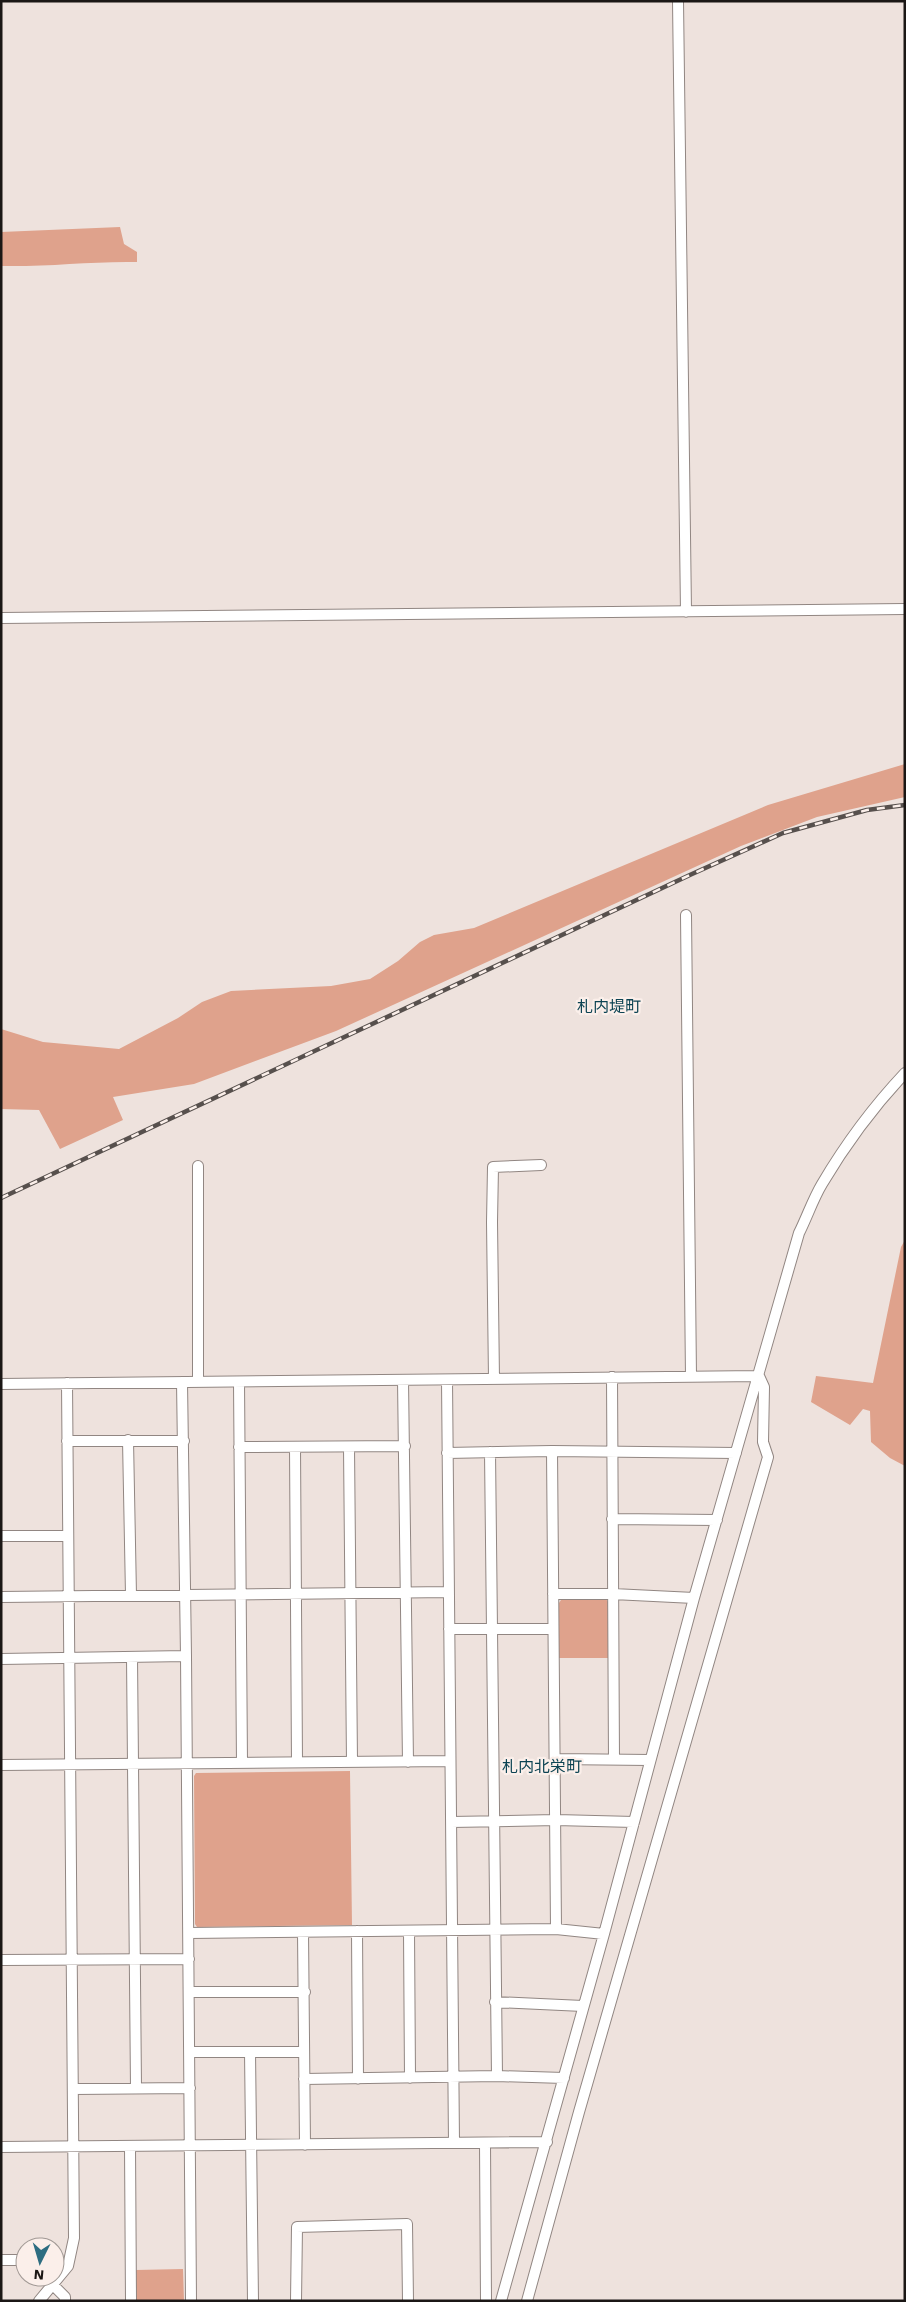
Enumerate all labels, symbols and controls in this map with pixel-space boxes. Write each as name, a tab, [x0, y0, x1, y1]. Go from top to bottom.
district label: 札内堤町	[577, 997, 641, 1016]
district label: 札内北栄町	[502, 1757, 582, 1776]
north arrow	[15, 2237, 65, 2287]
text: N	[33, 2267, 45, 2283]

